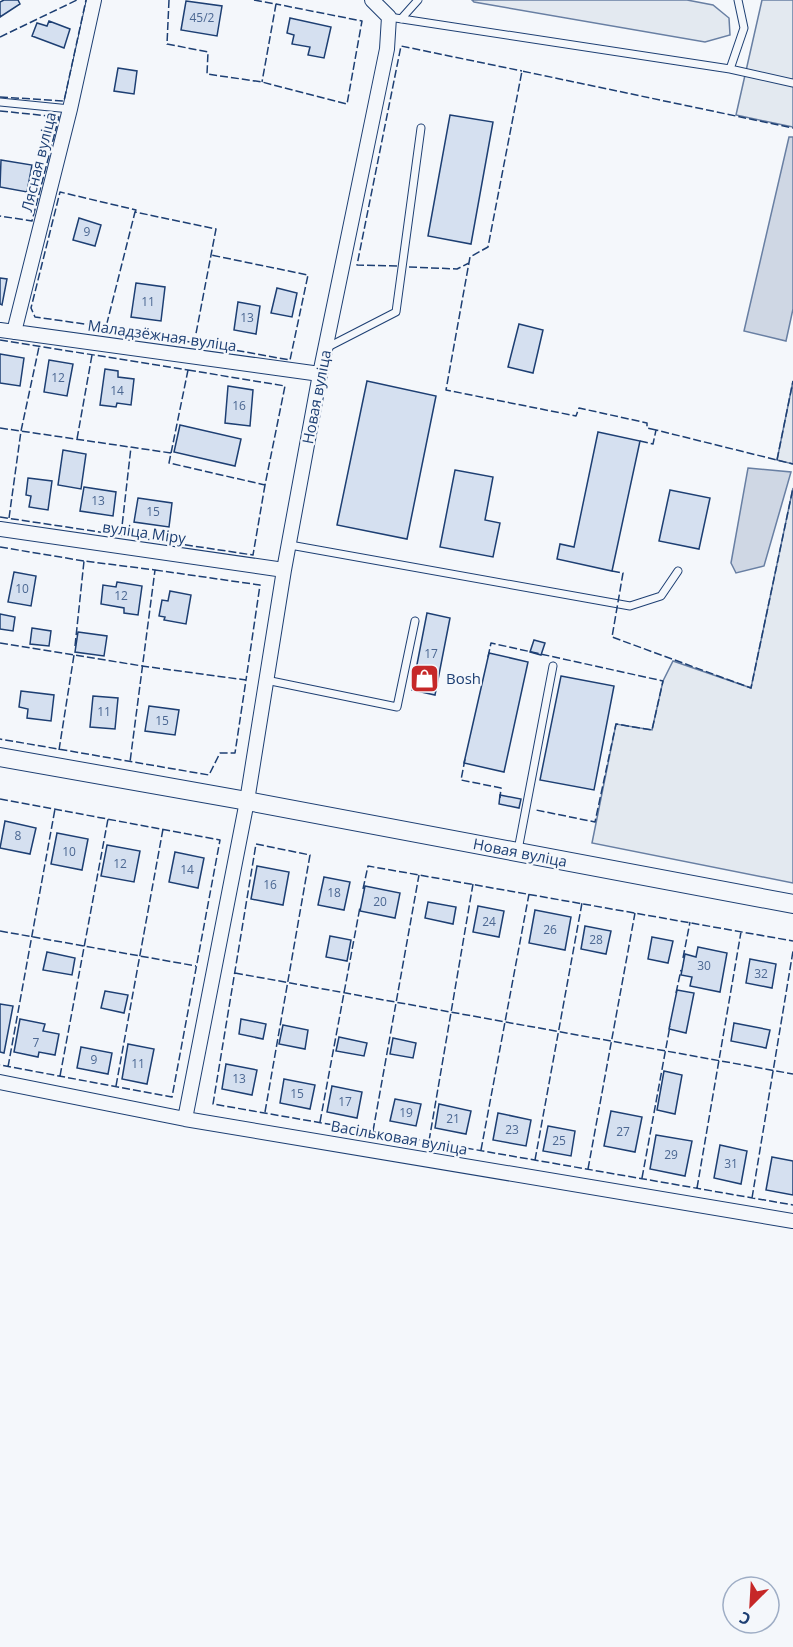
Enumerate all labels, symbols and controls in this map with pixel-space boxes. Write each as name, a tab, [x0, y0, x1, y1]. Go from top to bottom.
house number: 45/2	[190, 9, 215, 26]
street label: Лясная вуліца	[16, 110, 60, 214]
house number: 9	[84, 223, 91, 240]
house number: 11	[141, 293, 155, 310]
house number: 13	[240, 309, 254, 326]
street label: Маладзёжная вуліца	[86, 315, 238, 355]
street label: Новая вуліца	[297, 348, 335, 446]
house number: 12	[51, 369, 65, 386]
house number: 14	[110, 382, 124, 399]
house number: 16	[232, 397, 246, 414]
house number: 13	[91, 492, 105, 509]
house number: 15	[146, 503, 160, 520]
street label: вуліца Міру	[101, 516, 188, 548]
house number: 10	[15, 580, 29, 597]
house number: 12	[114, 587, 128, 604]
house number: 17	[424, 645, 438, 662]
shop icon: Bosh	[409, 663, 441, 695]
place label: Bosh	[446, 668, 481, 688]
house number: 11	[97, 703, 111, 720]
house number: 15	[155, 712, 169, 729]
house number: 8	[15, 827, 22, 844]
street label: Новая вуліца	[471, 833, 569, 871]
house number: 10	[62, 843, 76, 860]
house number: 12	[113, 855, 127, 872]
house number: 14	[180, 861, 194, 878]
house number: 16	[263, 876, 277, 893]
house number: 18	[327, 884, 341, 901]
house number: 20	[373, 893, 387, 910]
house number: 24	[482, 913, 496, 930]
house number: 26	[543, 921, 557, 938]
house number: 28	[589, 931, 603, 948]
house number: 30	[697, 957, 711, 974]
house number: 32	[754, 965, 768, 982]
house number: 7	[33, 1034, 40, 1051]
house number: 9	[91, 1051, 98, 1068]
house number: 11	[131, 1055, 145, 1072]
house number: 13	[232, 1070, 246, 1087]
house number: 15	[290, 1085, 304, 1102]
house number: 17	[338, 1093, 352, 1110]
house number: 19	[399, 1104, 413, 1121]
house number: 21	[446, 1110, 460, 1127]
street label: Васільковая вуліца	[329, 1115, 469, 1159]
house number: 23	[505, 1121, 519, 1138]
house number: 27	[616, 1123, 630, 1140]
house number: 25	[552, 1132, 566, 1149]
house number: 29	[664, 1146, 678, 1163]
house number: 31	[724, 1155, 738, 1172]
north arrow	[721, 1575, 781, 1635]
text: С	[736, 1607, 754, 1631]

